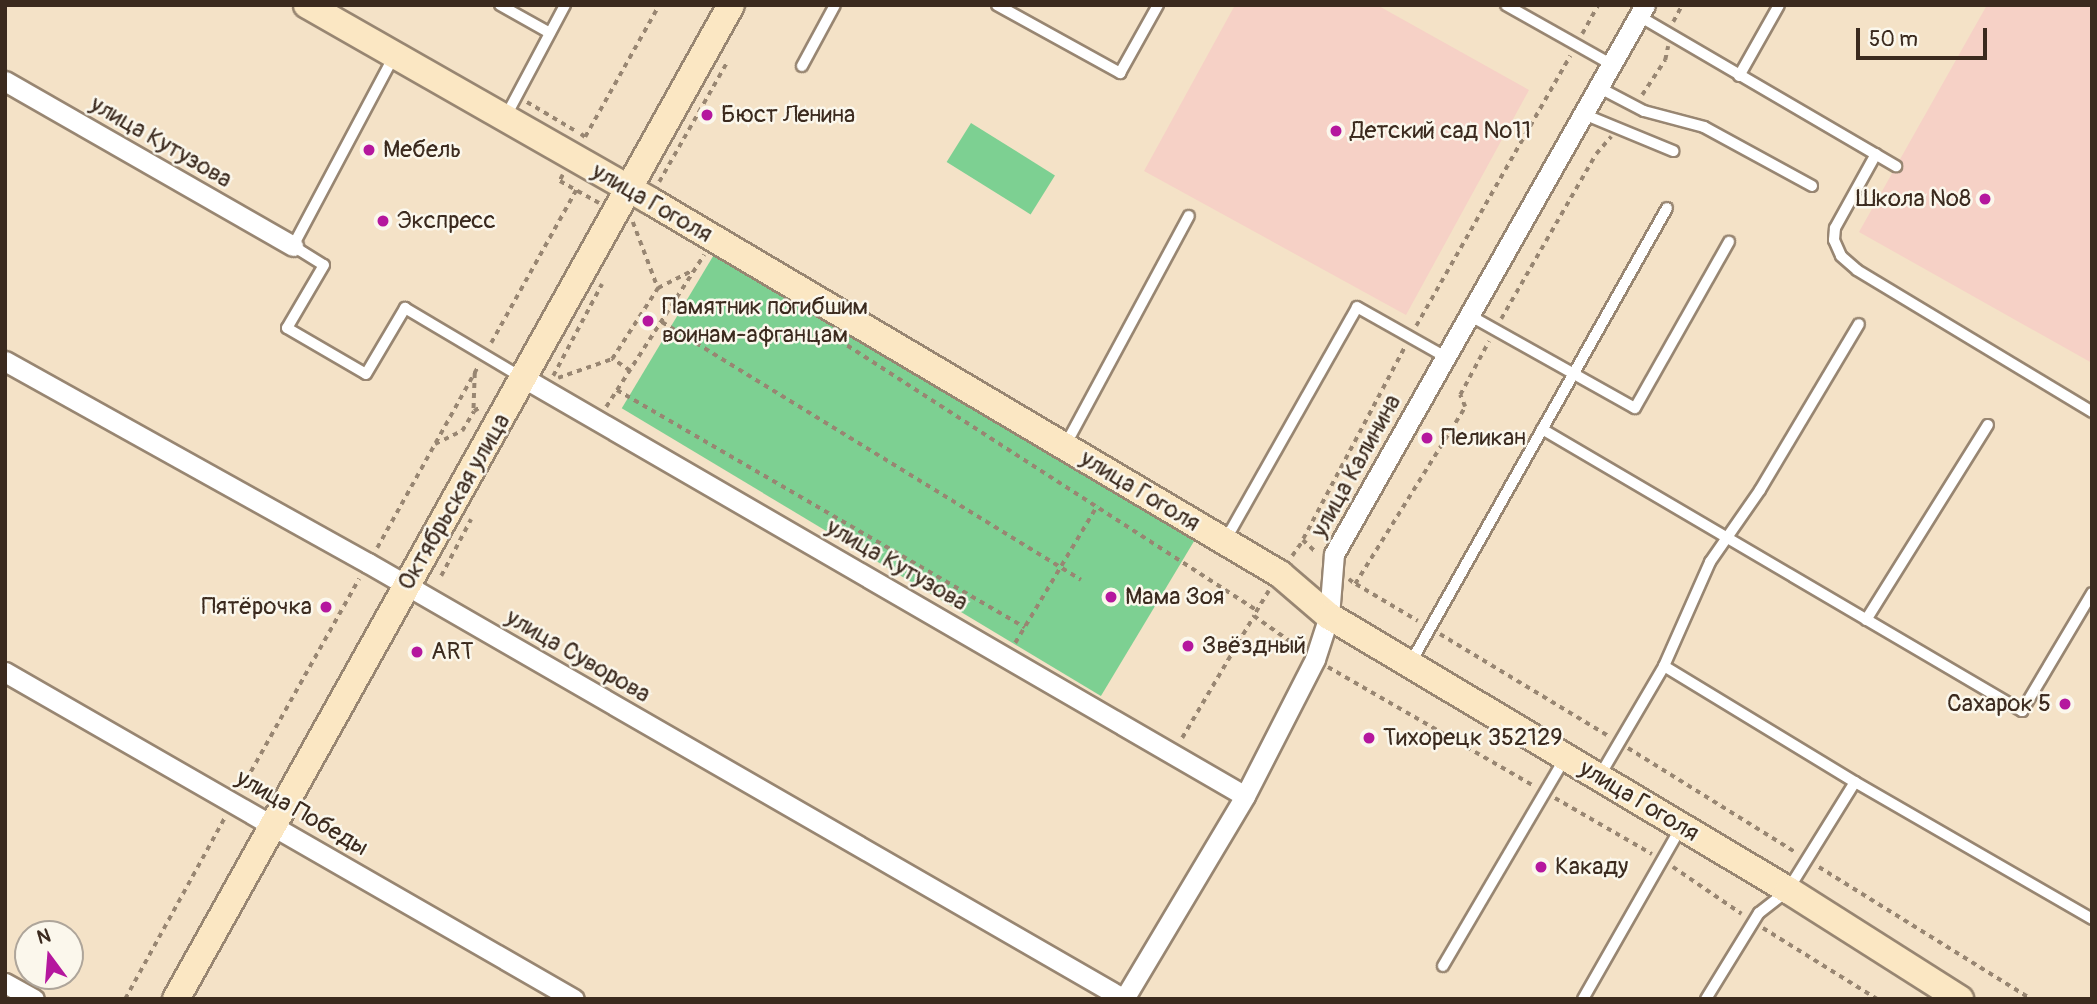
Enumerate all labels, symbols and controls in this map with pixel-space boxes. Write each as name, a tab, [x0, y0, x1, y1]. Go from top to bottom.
scale bar	[1859, 14, 1990, 58]
text: 50 m	[1869, 26, 1918, 53]
street label: улица Кутузова	[85, 90, 237, 194]
place label: Бюст Ленина	[721, 101, 855, 129]
marker: Бюст Ленина	[699, 107, 715, 123]
place label: Детский сад №11	[1350, 117, 1531, 145]
marker: Детский сад №11	[1328, 123, 1344, 139]
place label: Мебель	[383, 136, 461, 164]
marker: Мебель	[361, 142, 377, 158]
street label: улица Гоголя	[587, 157, 717, 249]
place label: Школа №8	[1856, 185, 1971, 213]
marker: Школа №8	[1977, 191, 1993, 207]
place label: Экспресс	[397, 207, 496, 235]
marker: Экспресс	[375, 213, 391, 229]
place label: Памятник погибшим воинам-афганцам	[662, 293, 868, 349]
marker: Памятник погибшим воинам-афганцам	[640, 313, 656, 329]
street label: улица Калинина	[1305, 389, 1407, 543]
street label: Октябрьская улица	[392, 409, 516, 595]
place label: Пеликан	[1441, 424, 1526, 452]
marker: Пеликан	[1419, 430, 1435, 446]
street label: улица Гоголя	[1075, 444, 1205, 538]
street label: улица Кутузова	[821, 513, 973, 617]
place label: Мама Зоя	[1125, 583, 1224, 611]
marker: Мама Зоя	[1103, 589, 1119, 605]
place label: Пятёрочка	[201, 593, 312, 621]
marker: Пятёрочка	[318, 599, 334, 615]
street label: улица Суворова	[501, 603, 655, 709]
place label: Звёздный	[1202, 632, 1306, 660]
place label: ART	[431, 638, 474, 666]
marker: Звёздный	[1180, 638, 1196, 654]
marker: ART	[409, 644, 425, 660]
place label: Сахарок 5	[1947, 690, 2051, 718]
marker: Сахарок 5	[2057, 696, 2073, 712]
place label: Тихорецк 352129	[1383, 724, 1563, 752]
marker: Тихорецк 352129	[1361, 730, 1377, 746]
street label: улица Гоголя	[1574, 754, 1704, 848]
street label: улица Победы	[231, 764, 373, 862]
place label: Какаду	[1555, 853, 1628, 881]
marker: Какаду	[1533, 859, 1549, 875]
north arrow	[14, 920, 84, 990]
text: N	[34, 923, 53, 950]

